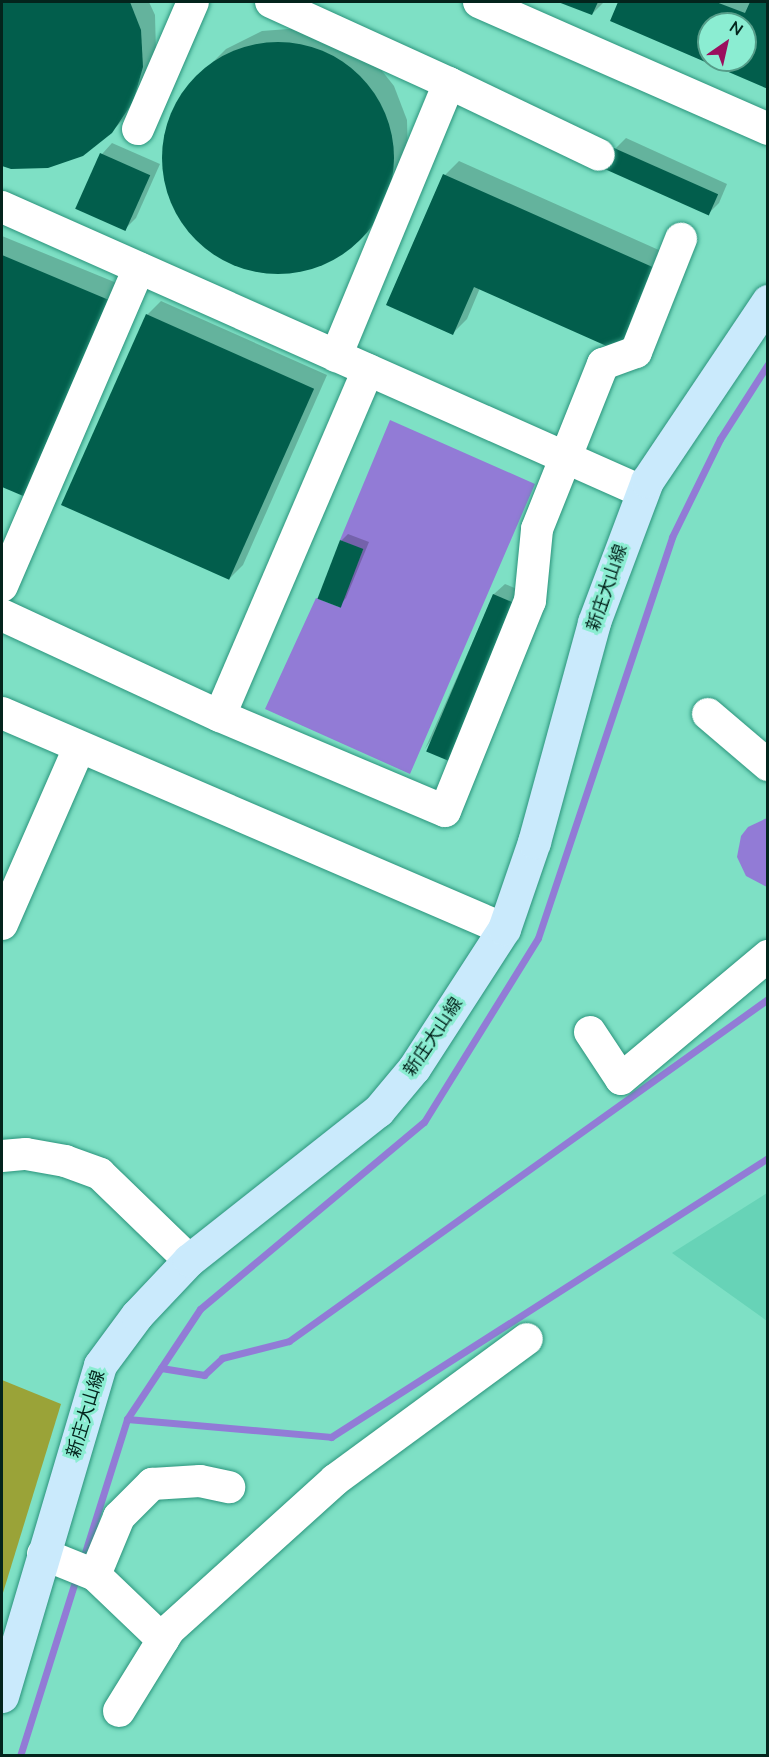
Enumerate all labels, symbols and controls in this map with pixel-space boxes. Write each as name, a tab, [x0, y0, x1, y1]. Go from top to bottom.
north arrow	[697, 12, 757, 72]
text: N	[725, 16, 747, 41]
street label: 新庄大山線	[582, 542, 632, 634]
street label: 新庄大山線	[399, 994, 467, 1080]
street label: 新庄大山線	[63, 1368, 109, 1460]

